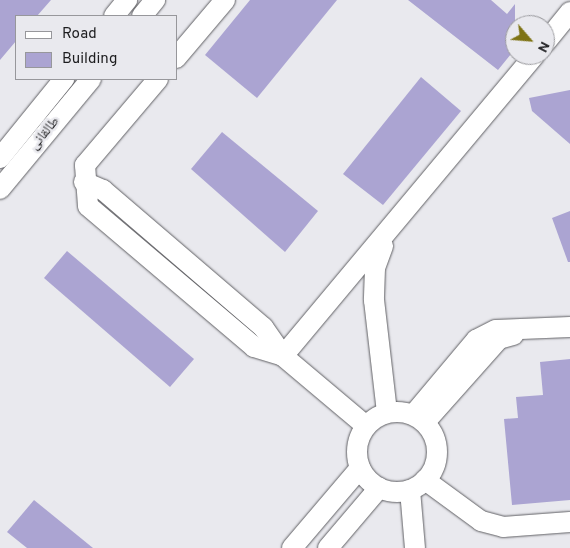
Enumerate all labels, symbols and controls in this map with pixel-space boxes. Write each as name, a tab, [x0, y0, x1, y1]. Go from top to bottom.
legend	[15, 15, 178, 80]
north arrow	[505, 15, 555, 65]
text: Road	[62, 25, 97, 44]
text: N	[533, 38, 553, 55]
text: Building	[62, 50, 117, 69]
street label: طالقانی	[26, 114, 64, 154]

